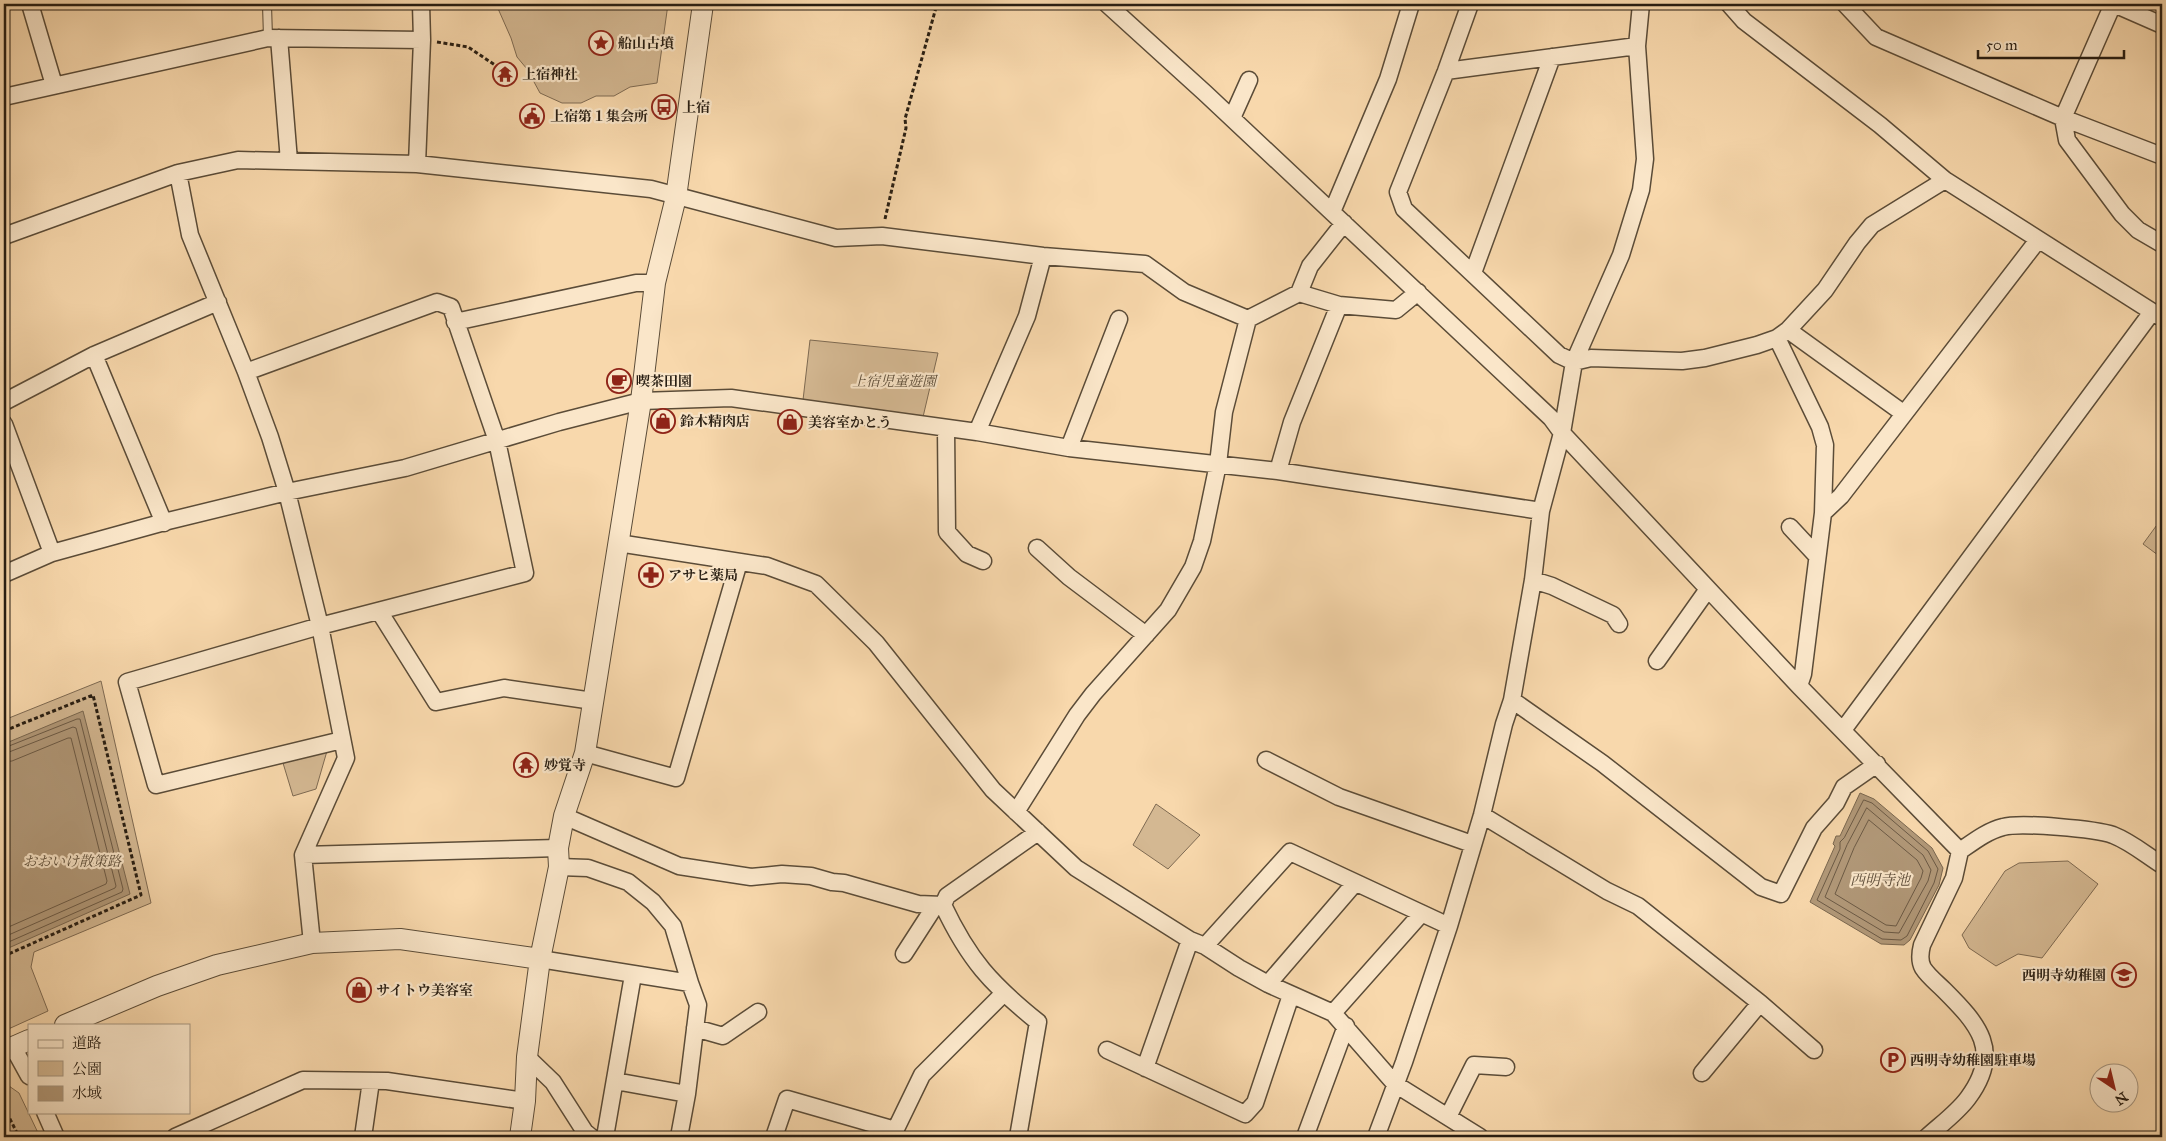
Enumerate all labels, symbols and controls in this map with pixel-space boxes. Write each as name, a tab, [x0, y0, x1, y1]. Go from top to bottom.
scale bar	[1978, 28, 2125, 60]
place icon: 船山古墳	[588, 30, 614, 56]
place label: 船山古墳	[618, 35, 674, 52]
text: 50 m	[1986, 36, 2018, 54]
temple icon: 上宿神社	[492, 61, 518, 87]
place label: 上宿神社	[522, 66, 578, 83]
bus stop icon: 上宿	[651, 94, 677, 120]
place label: 上宿	[682, 99, 710, 116]
public building icon: 上宿第１集会所	[519, 103, 545, 129]
place label: 上宿第１集会所	[550, 108, 648, 125]
cafe icon: 喫茶田園	[606, 368, 632, 394]
place label: 喫茶田園	[636, 373, 692, 390]
park label: 上宿児童遊園	[852, 373, 938, 390]
shop icon: 鈴木精肉店	[650, 408, 676, 434]
shop icon: 美容室かとう	[777, 409, 803, 435]
place label: 鈴木精肉店	[680, 413, 750, 430]
place label: 美容室かとう	[808, 414, 892, 431]
pharmacy icon: アサヒ薬局	[638, 562, 664, 588]
place label: アサヒ薬局	[668, 567, 738, 584]
temple icon: 妙覚寺	[513, 752, 539, 778]
place label: 妙覚寺	[544, 757, 586, 774]
park label: おおいけ散策路	[23, 853, 122, 870]
water label: 西明寺池	[1850, 871, 1912, 889]
school or university icon: 西明寺幼稚園	[2111, 962, 2137, 988]
place label: 西明寺幼稚園	[2022, 967, 2106, 984]
shop icon: サイトウ美容室	[346, 977, 372, 1003]
place label: サイトウ美容室	[376, 982, 473, 999]
legend	[28, 1024, 190, 1114]
text: 道路	[72, 1034, 102, 1052]
parking icon: 西明寺幼稚園駐車場	[1880, 1047, 1906, 1073]
place label: 西明寺幼稚園駐車場	[1910, 1052, 2036, 1069]
text: 公園	[72, 1060, 102, 1078]
north arrow	[2088, 1064, 2138, 1114]
text: 水域	[72, 1084, 102, 1102]
text: N	[2111, 1088, 2131, 1109]

